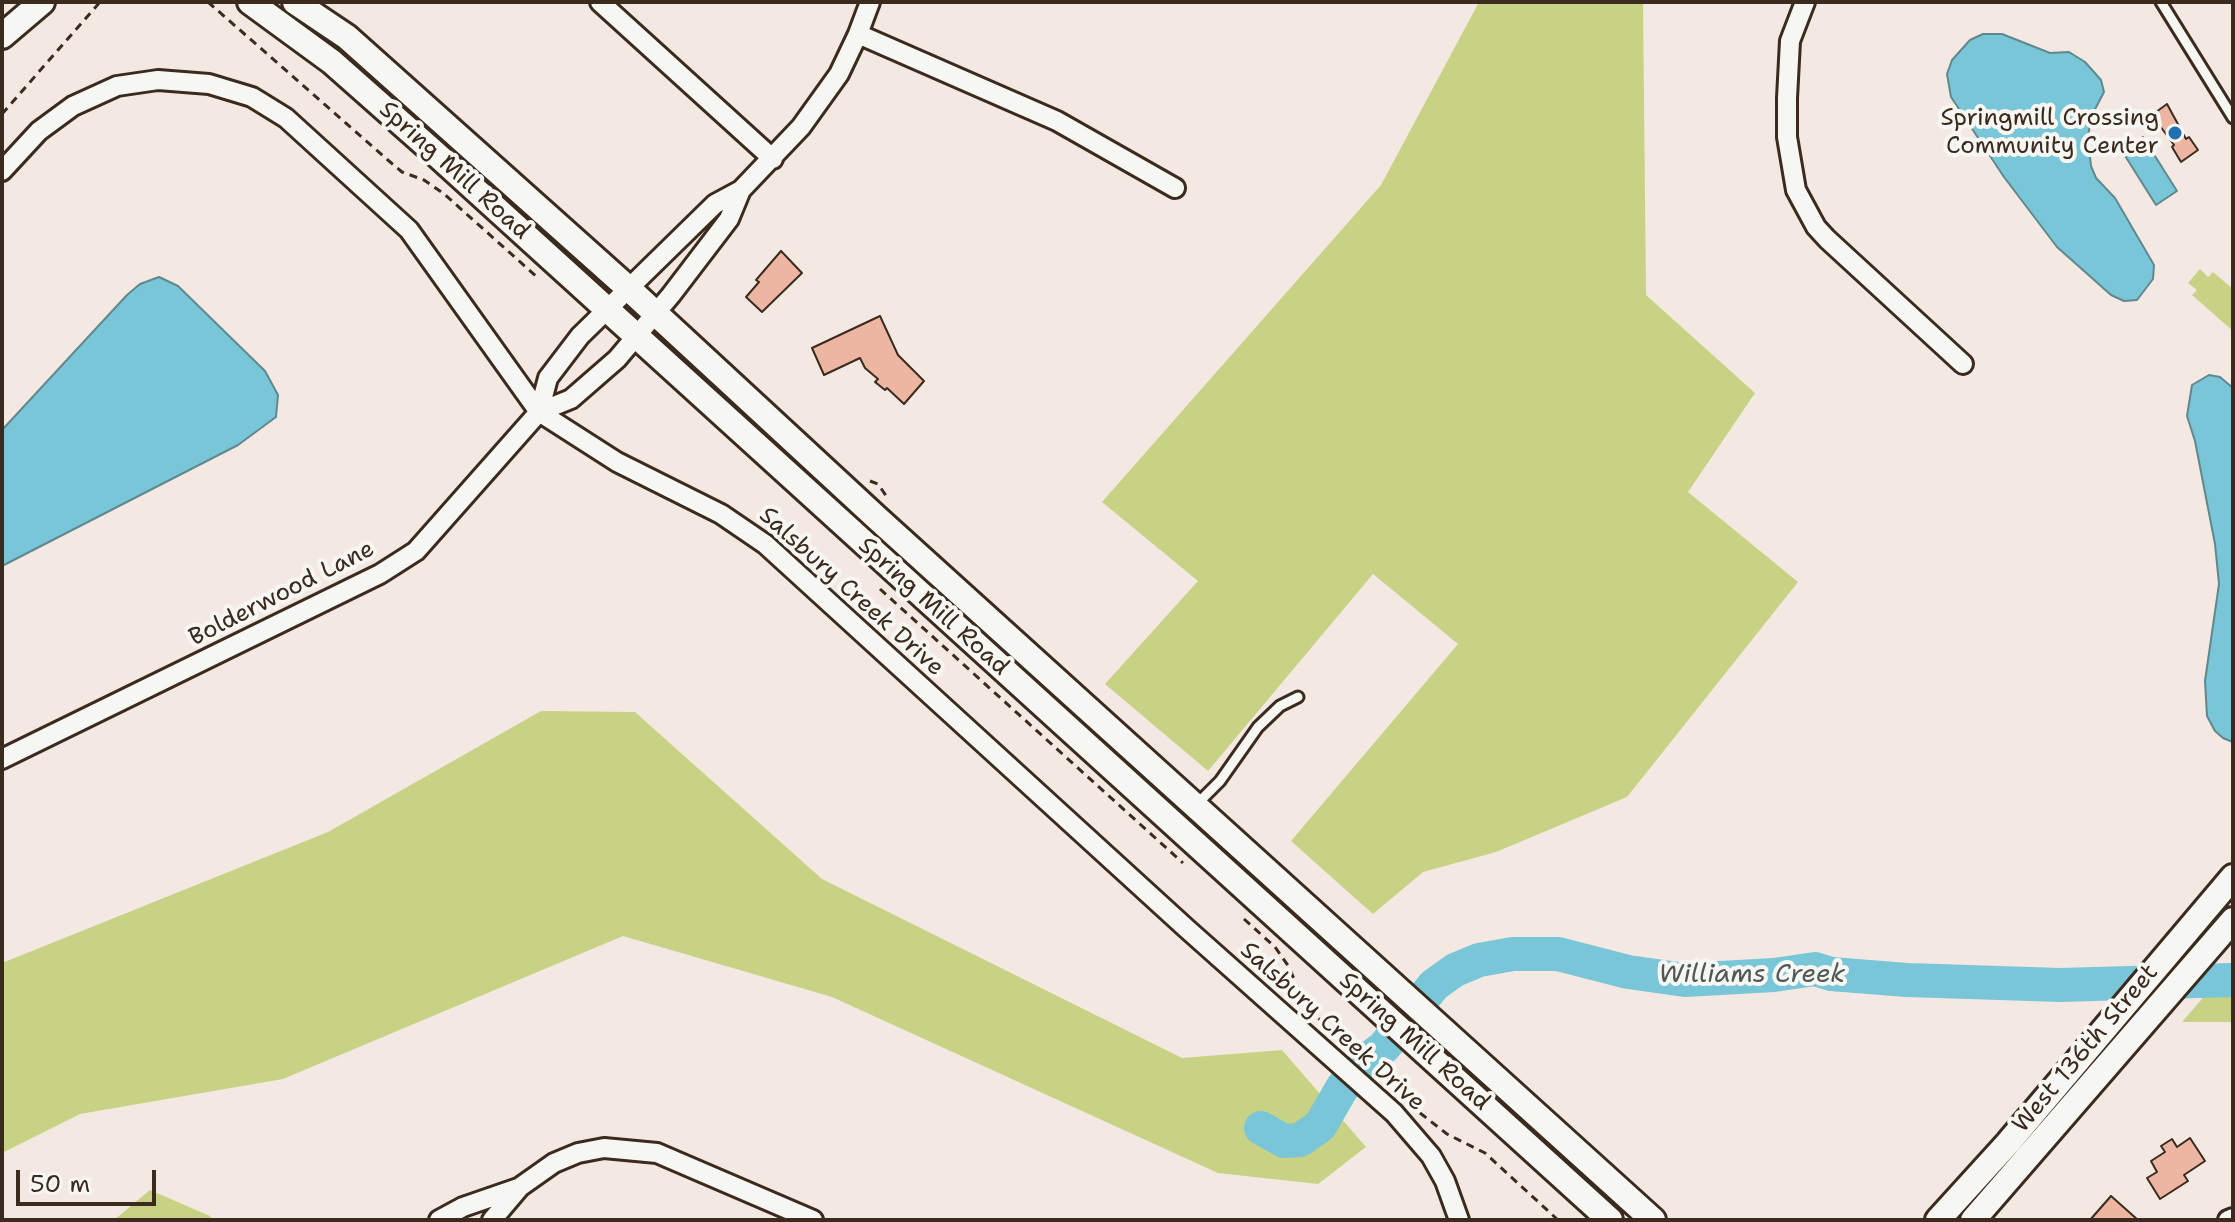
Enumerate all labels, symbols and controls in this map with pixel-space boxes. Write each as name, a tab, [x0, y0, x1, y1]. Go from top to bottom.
street label: Spring Mill Road	[373, 96, 535, 246]
place label: Springmill Crossing Community Center	[1941, 105, 2159, 161]
marker: Springmill Crossing Community Center	[2166, 124, 2184, 142]
street label: Salsbury Creek Drive	[753, 501, 949, 683]
street label: Spring Mill Road	[852, 532, 1014, 682]
street label: Bolderwood Lane	[185, 535, 379, 653]
street label: Salsbury Creek Drive	[1234, 936, 1430, 1118]
water label: Williams Creek	[1658, 959, 1846, 991]
street label: West 136th Street	[2007, 959, 2165, 1139]
street label: Spring Mill Road	[1333, 967, 1495, 1117]
scale bar	[20, 1154, 160, 1204]
text: 50 m	[30, 1168, 90, 1200]

